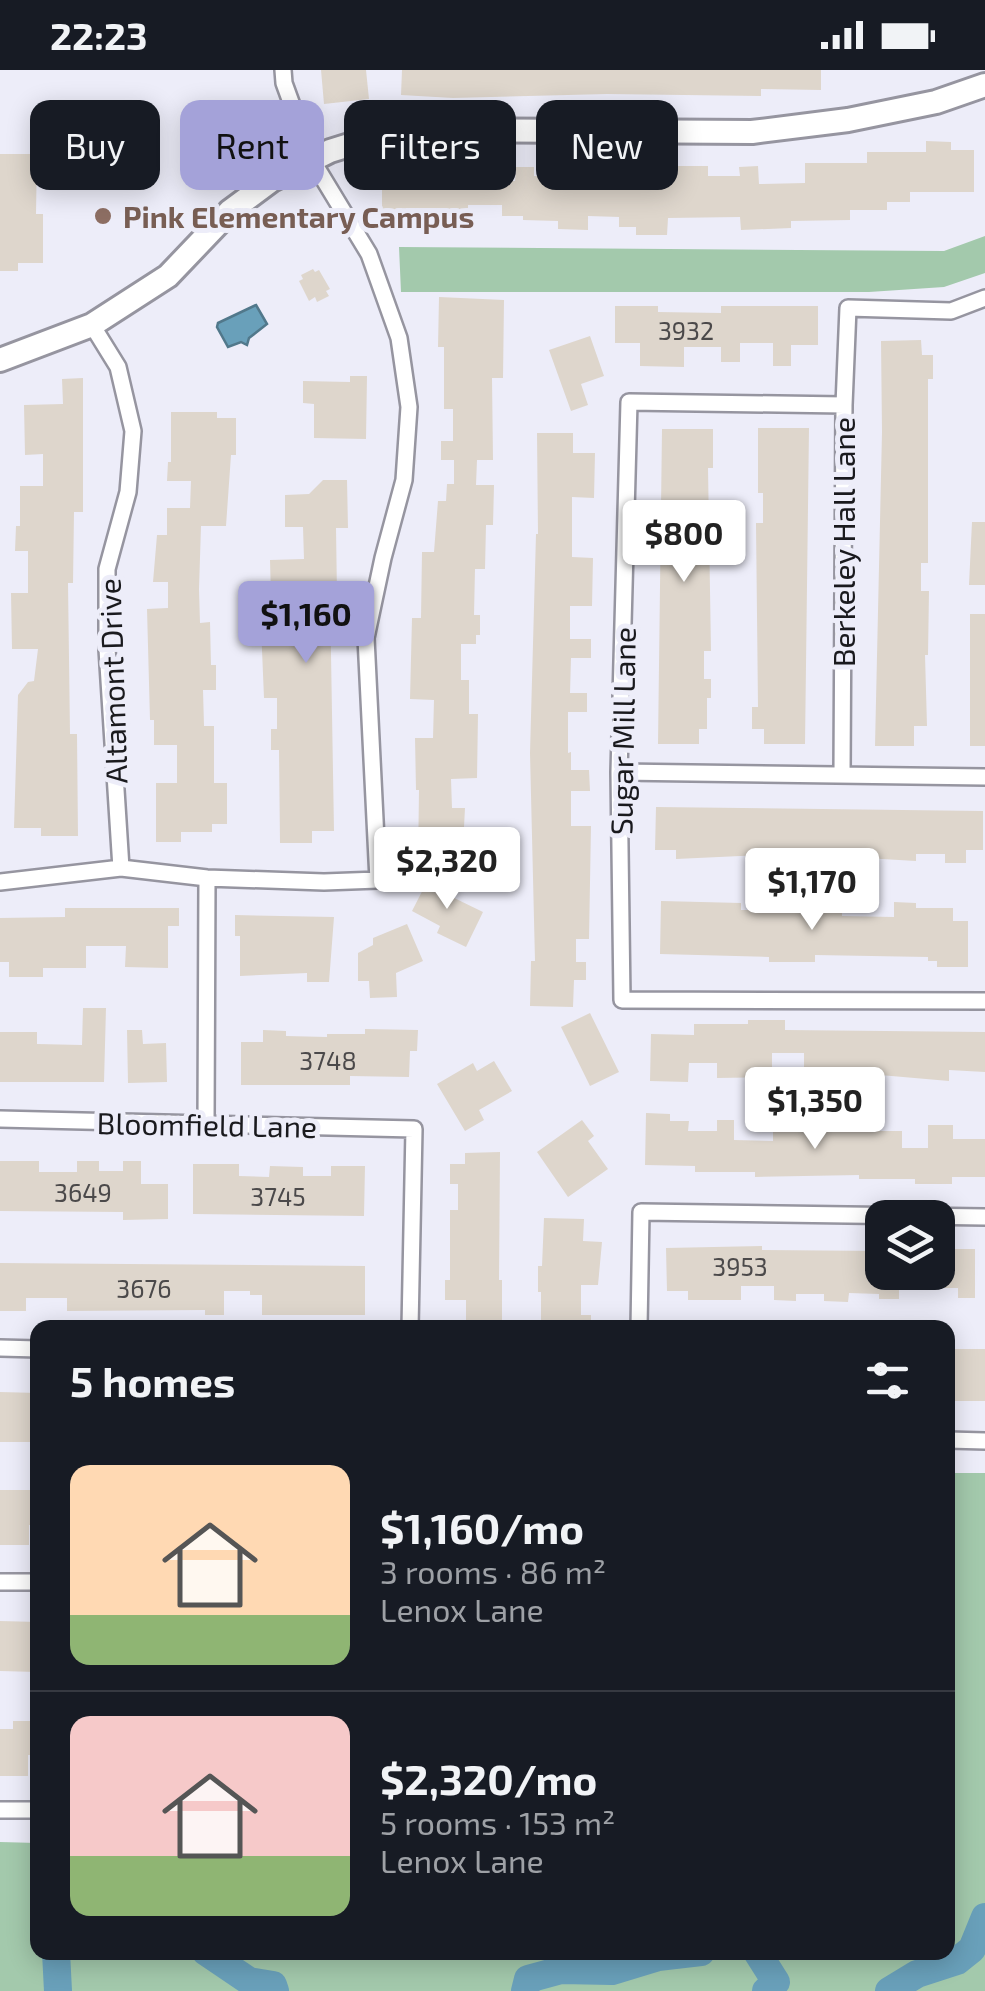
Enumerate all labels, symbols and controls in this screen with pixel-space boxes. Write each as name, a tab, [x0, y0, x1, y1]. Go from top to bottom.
text: 22:23	[50, 12, 148, 58]
chip: Buy	[30, 100, 160, 190]
chip: Rent	[180, 100, 324, 190]
chip: Filters	[344, 100, 516, 190]
chip: New	[536, 100, 678, 190]
place label: Pink Elementary Campus	[123, 198, 474, 235]
marker: Pink Elementary Campus	[92, 205, 114, 227]
house number: 3932	[658, 315, 714, 345]
street label: Berkeley Hall Lane	[825, 417, 861, 667]
pin: $800	[625, 500, 743, 585]
text: $800	[645, 513, 723, 551]
street label: Altamont Drive	[90, 578, 134, 784]
pin: $1,160	[225, 581, 387, 666]
text: $1,160	[260, 594, 352, 632]
street label: Sugar Mill Lane	[602, 627, 642, 835]
pin: $2,320	[366, 827, 528, 912]
text: $2,320	[396, 840, 498, 878]
pin: $1,170	[731, 848, 893, 933]
text: $1,170	[767, 861, 857, 899]
house number: 3748	[299, 1045, 357, 1075]
pin: $1,350	[734, 1067, 896, 1152]
text: $1,350	[767, 1080, 863, 1118]
street label: Bloomfield Lane	[97, 1104, 317, 1144]
house number: 3649	[54, 1177, 112, 1207]
house number: 3745	[250, 1181, 306, 1211]
map controls	[865, 1200, 955, 1290]
button: layers	[865, 1200, 955, 1290]
house number: 3953	[712, 1251, 768, 1281]
house number: 3676	[116, 1273, 172, 1303]
icon: filters	[860, 1353, 915, 1408]
text: 5 homes	[70, 1355, 235, 1405]
text: $1,160/mo	[380, 1502, 584, 1552]
icon: home	[150, 1505, 270, 1625]
text: 3 rooms · 86 m²	[380, 1552, 606, 1590]
text: Lenox Lane	[380, 1590, 544, 1628]
text: $2,320/mo	[380, 1753, 597, 1803]
icon: home	[150, 1756, 270, 1876]
text: 5 rooms · 153 m²	[380, 1803, 615, 1841]
text: Lenox Lane	[380, 1841, 544, 1879]

